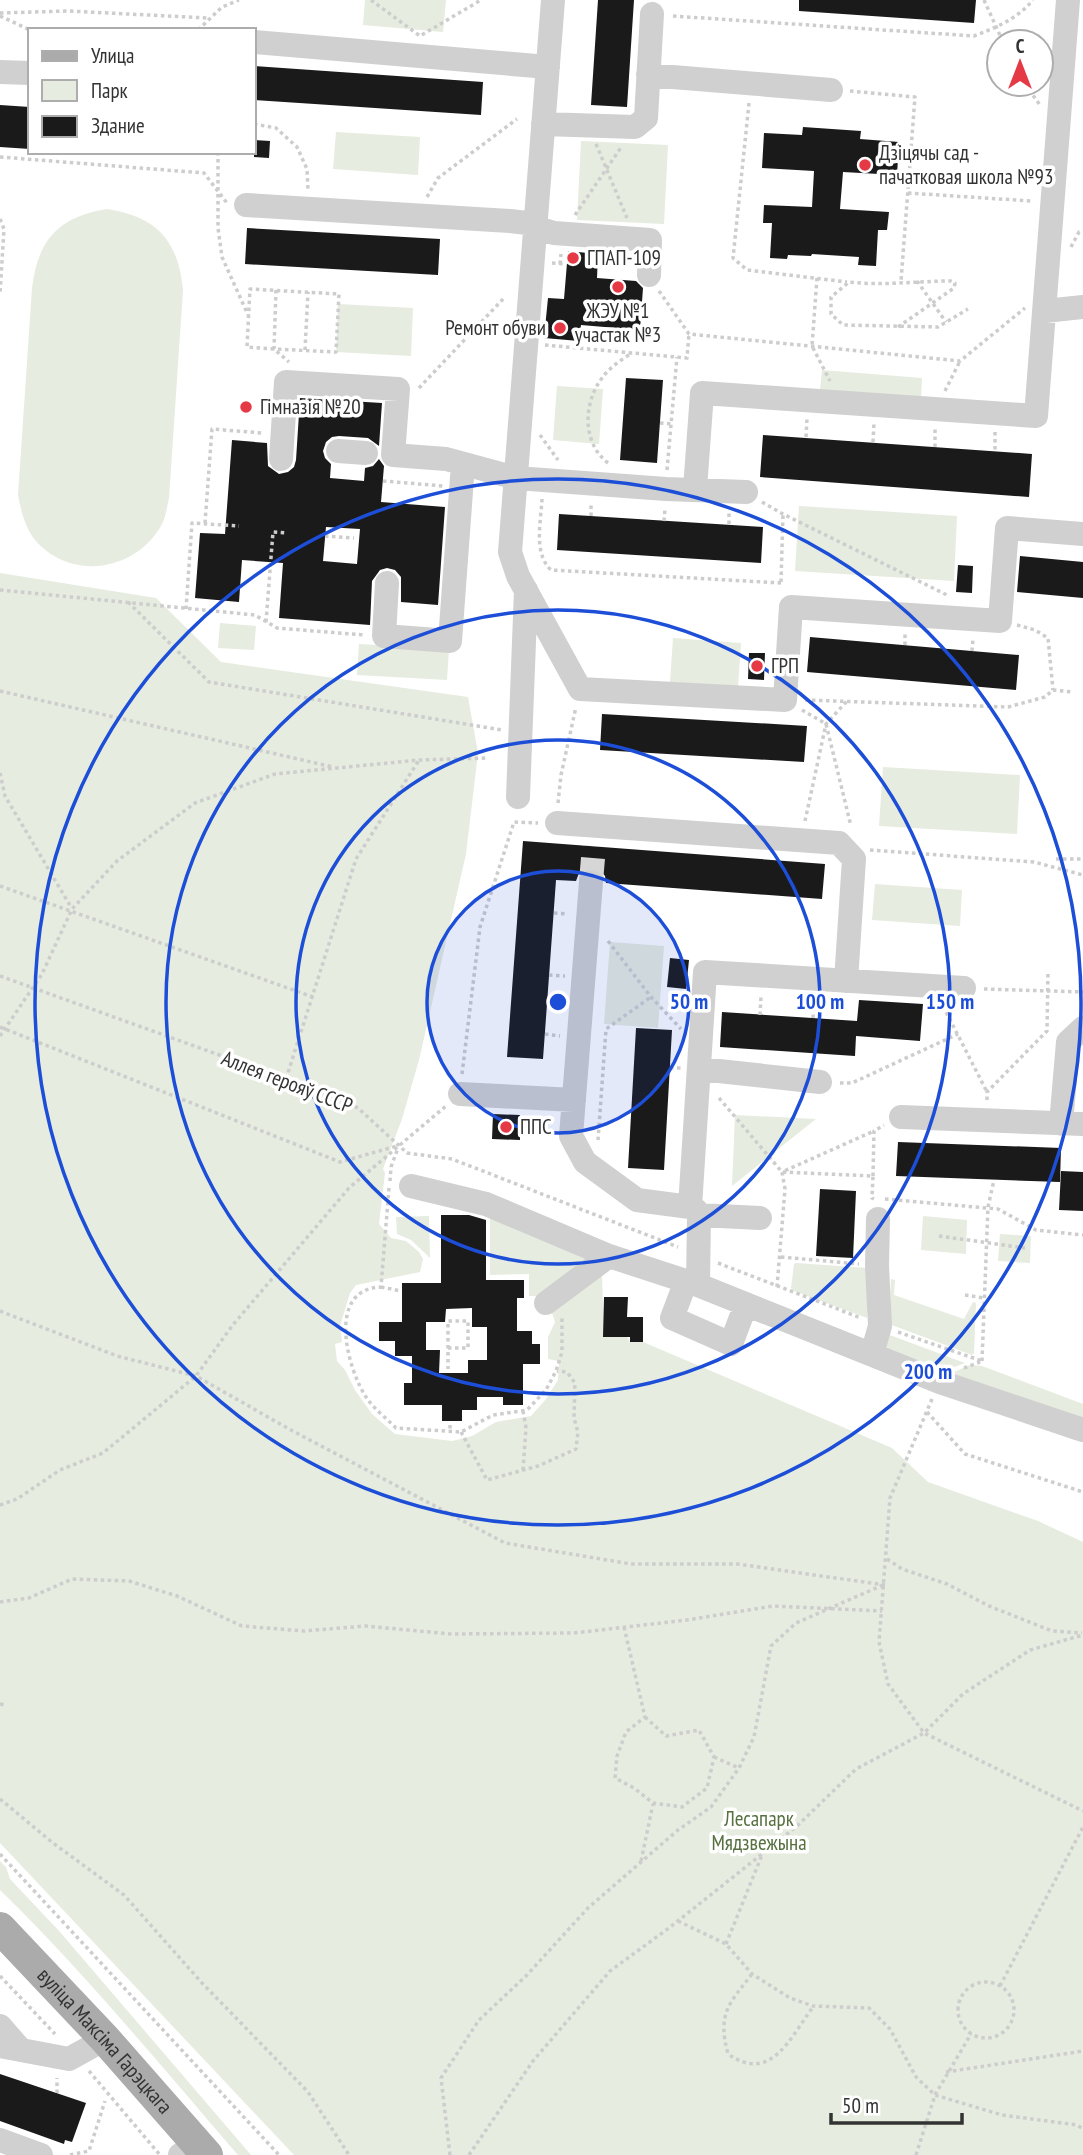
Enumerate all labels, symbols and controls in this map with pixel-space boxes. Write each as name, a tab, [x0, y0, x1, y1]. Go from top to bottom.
legend	[28, 28, 256, 154]
north arrow	[985, 28, 1055, 98]
text: С	[1016, 34, 1025, 58]
text: Улица	[91, 42, 134, 69]
text: Парк	[91, 77, 128, 104]
text: Здание	[91, 112, 145, 139]
place label: Дзіцячы сад - пачатковая школа №93	[879, 139, 1053, 190]
marker: Дзіцячы сад - пачатковая школа №93	[857, 157, 873, 173]
place label: ГПАП-109	[587, 244, 661, 271]
marker: ГПАП-109	[565, 250, 581, 266]
marker: ЖЭУ №1 участак №3	[610, 279, 626, 295]
place label: ЖЭУ №1 участак №3	[575, 297, 661, 348]
place label: Ремонт обуви	[445, 314, 546, 341]
marker: Ремонт обуви	[552, 320, 568, 336]
place label: Гімназія №20	[260, 393, 361, 420]
marker: Гімназія №20	[238, 399, 254, 415]
place label: ГРП	[771, 652, 799, 679]
marker: ГРП	[749, 658, 765, 674]
text: 50 m	[670, 988, 708, 1015]
text: 100 m	[796, 988, 844, 1015]
text: 150 m	[926, 988, 974, 1015]
centre of rings	[546, 990, 570, 1014]
street label: Аллея герояў СССР	[218, 1044, 357, 1119]
place label: ППС	[520, 1113, 552, 1140]
marker: ППС	[498, 1119, 514, 1135]
text: 200 m	[904, 1358, 952, 1385]
park label: Лесапарк Мядзвежына	[711, 1805, 807, 1856]
street label: вуліца Максіма Гарэцкага	[32, 1962, 179, 2119]
scale bar	[831, 2082, 962, 2126]
text: 50 m	[842, 2092, 879, 2119]

